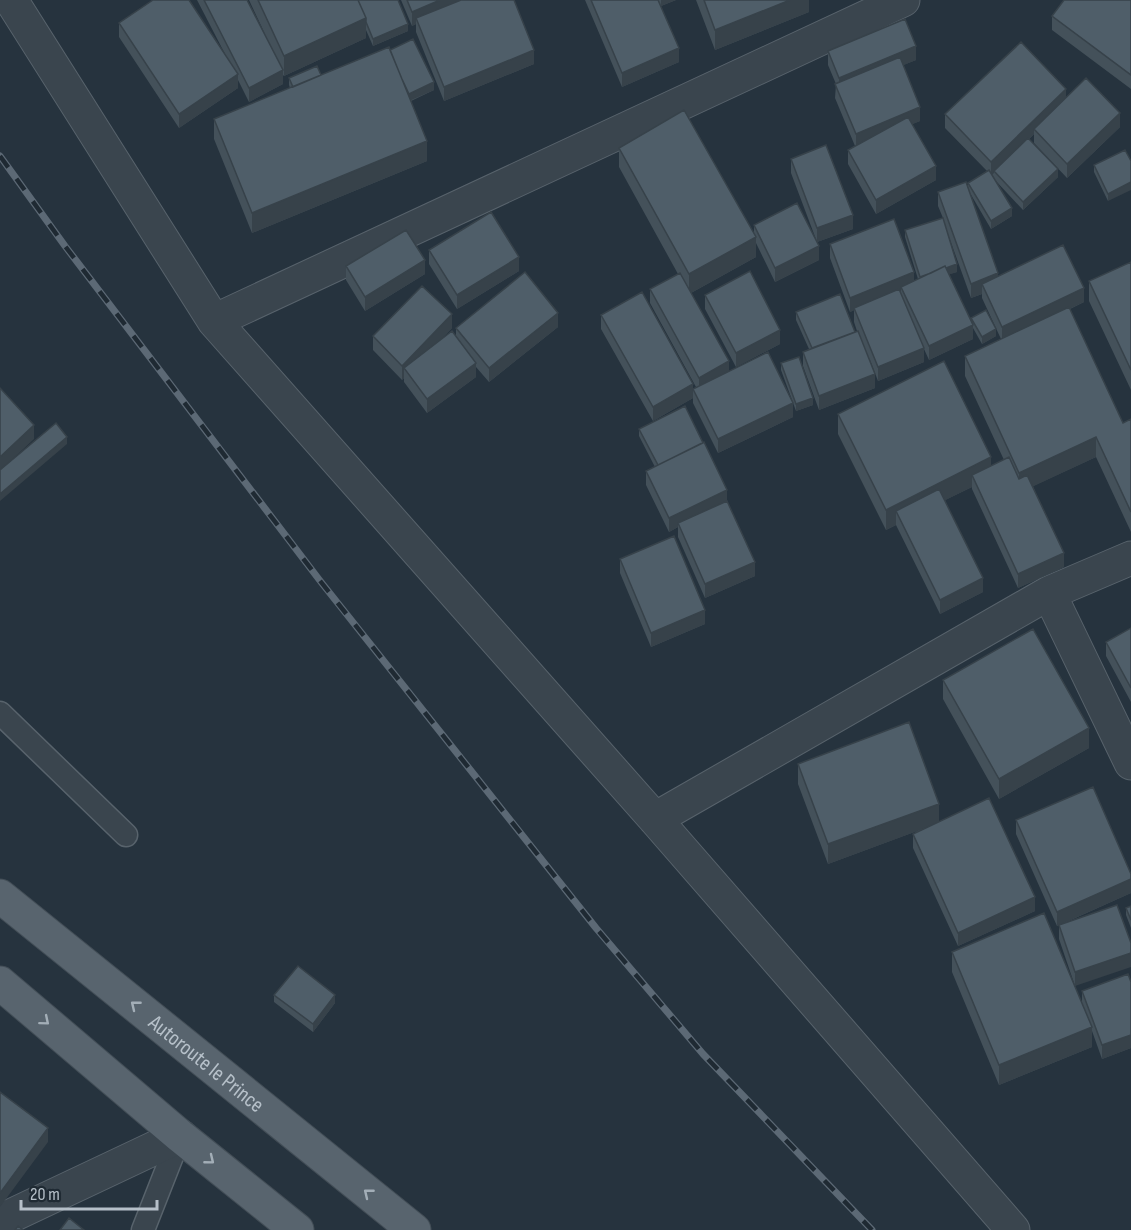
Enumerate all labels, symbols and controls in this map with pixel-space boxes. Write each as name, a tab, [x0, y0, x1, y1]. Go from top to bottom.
one-way arrow	[131, 1001, 142, 1012]
street label: Autoroute le Prince	[142, 1009, 269, 1119]
one-way arrow	[38, 1013, 49, 1024]
one-way arrow	[203, 1152, 214, 1163]
scale bar	[21, 1173, 158, 1211]
text: 20 m	[30, 1184, 60, 1205]
one-way arrow	[364, 1190, 375, 1201]

